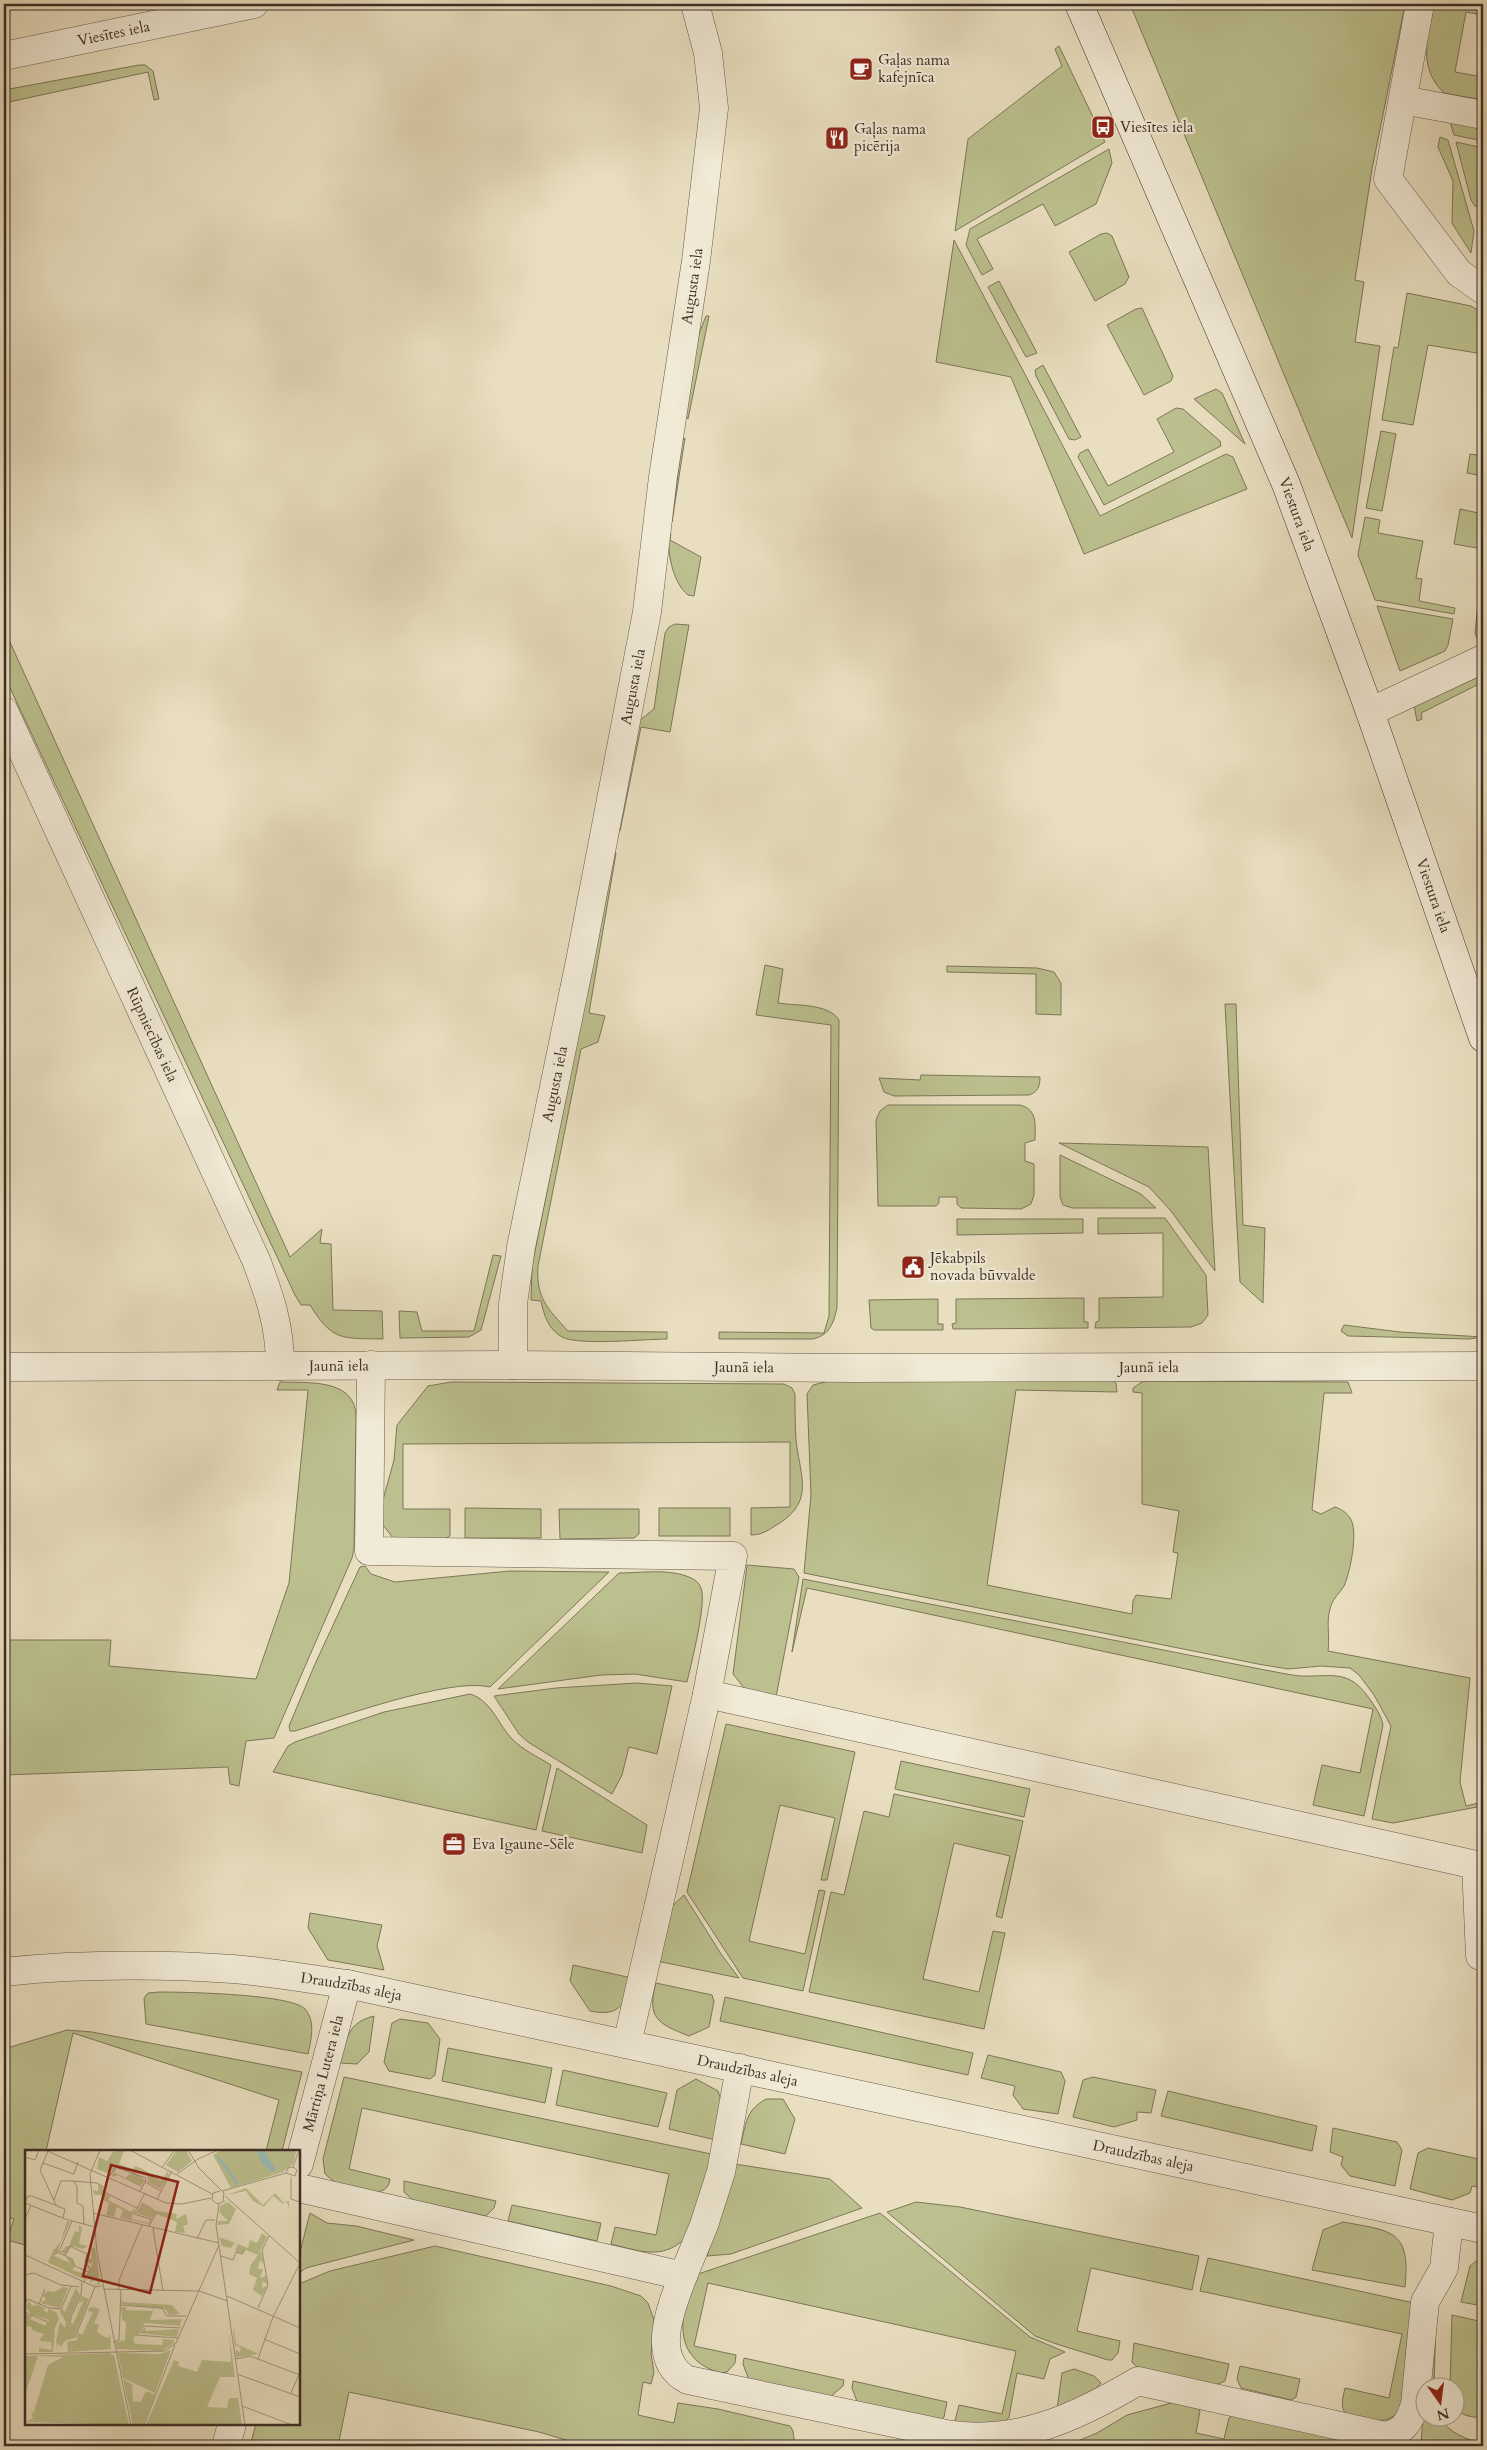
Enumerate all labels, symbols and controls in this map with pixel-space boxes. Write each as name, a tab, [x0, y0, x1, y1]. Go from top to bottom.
street label: Viesītes iela	[76, 16, 152, 50]
place label: Gaļas nama kafejnīca	[878, 50, 950, 87]
cafe icon: Gaļas nama kafejnīca	[848, 56, 874, 82]
bus stop icon: Viesītes iela	[1090, 114, 1116, 140]
place label: Viesītes iela	[1120, 117, 1194, 137]
place label: Gaļas nama picērija	[854, 119, 926, 156]
restaurant icon: Gaļas nama picērija	[824, 125, 850, 151]
street label: Augusta iela	[676, 246, 708, 326]
street label: Viestura iela	[1274, 474, 1320, 555]
street label: Augusta iela	[616, 646, 650, 726]
street label: Viestura iela	[1412, 856, 1456, 936]
street label: Rūpniecības iela	[122, 984, 183, 1086]
street label: Augusta iela	[537, 1044, 572, 1124]
place label: Jēkabpils novada būvvalde	[928, 1248, 1036, 1285]
public building icon: Jēkabpils novada būvvalde	[900, 1254, 926, 1280]
street label: Jaunā iela	[307, 1356, 370, 1376]
street label: Jaunā iela	[712, 1357, 775, 1377]
street label: Jaunā iela	[1117, 1357, 1180, 1377]
office icon: Eva Igaune-Sēle	[441, 1831, 467, 1857]
place label: Eva Igaune-Sēle	[472, 1834, 575, 1854]
street label: Draudzības aleja	[299, 1967, 405, 2006]
street label: Mārtiņa Lutera iela	[298, 2012, 349, 2134]
street label: Draudzības aleja	[695, 2050, 800, 2091]
street label: Draudzības aleja	[1091, 2135, 1196, 2176]
inset map	[25, 2150, 300, 2425]
north arrow	[1414, 2378, 1464, 2428]
text: N	[1435, 2403, 1451, 2425]

